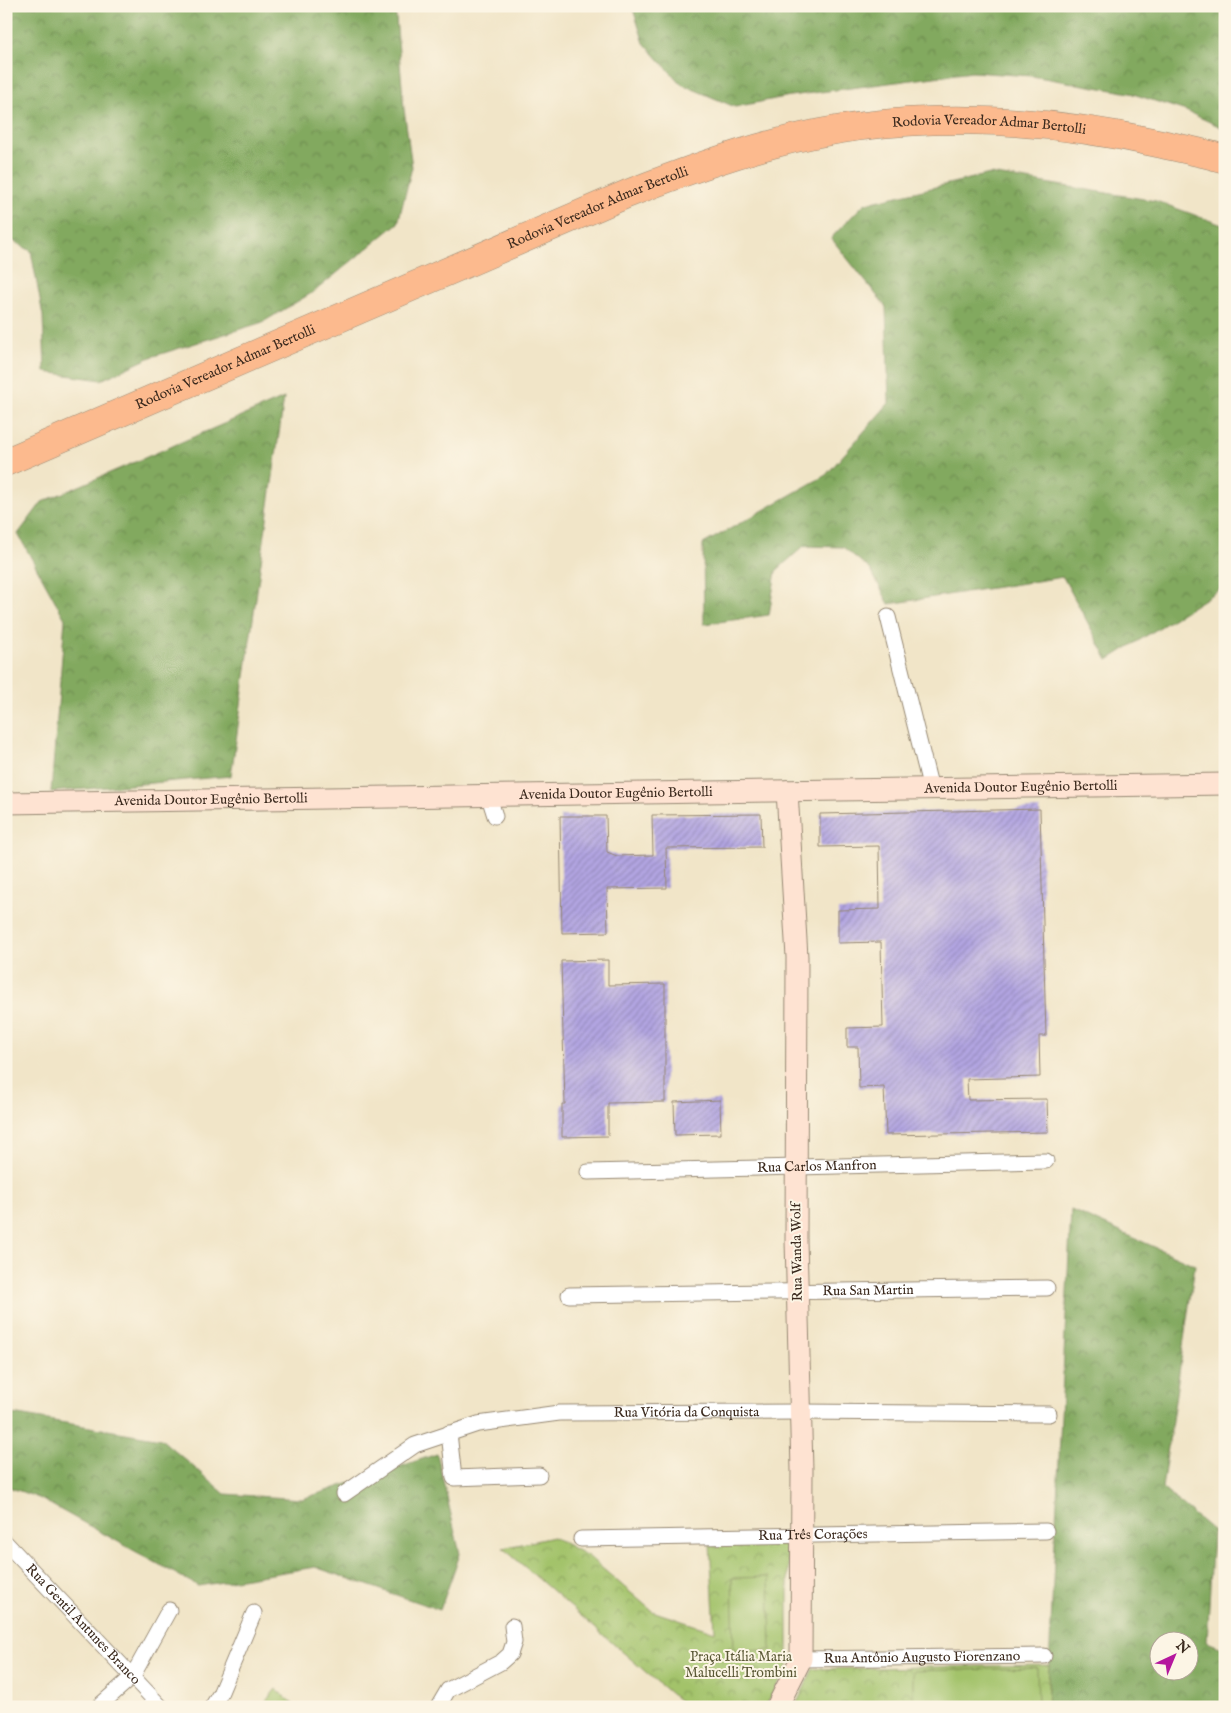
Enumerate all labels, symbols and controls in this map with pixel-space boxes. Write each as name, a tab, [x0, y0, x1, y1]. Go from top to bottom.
street label: Rodovia Vereador Admar Bertolli	[891, 111, 1087, 139]
street label: Rodovia Vereador Admar Bertolli	[504, 162, 691, 254]
street label: Rodovia Vereador Admar Bertolli	[133, 320, 318, 414]
street label: Avenida Doutor Eugênio Bertolli	[923, 777, 1118, 798]
street label: Avenida Doutor Eugênio Bertolli	[518, 783, 713, 804]
street label: Avenida Doutor Eugênio Bertolli	[113, 789, 308, 810]
street label: Rua Carlos Manfron	[757, 1156, 877, 1177]
street label: Rua Wanda Wolf	[787, 1200, 807, 1301]
street label: Rua San Martin	[822, 1281, 914, 1300]
street label: Rua Vitória da Conquista	[614, 1403, 760, 1422]
street label: Rua Três Corações	[758, 1525, 868, 1545]
street label: Rua Gentil Antunes Branco	[22, 1560, 145, 1689]
north arrow	[1148, 1630, 1198, 1680]
text: N	[1171, 1636, 1193, 1658]
street label: Rua Antônio Augusto Fiorenzano	[824, 1647, 1021, 1668]
park label: Praça Itália Maria Malucelli Trombini	[685, 1648, 797, 1682]

